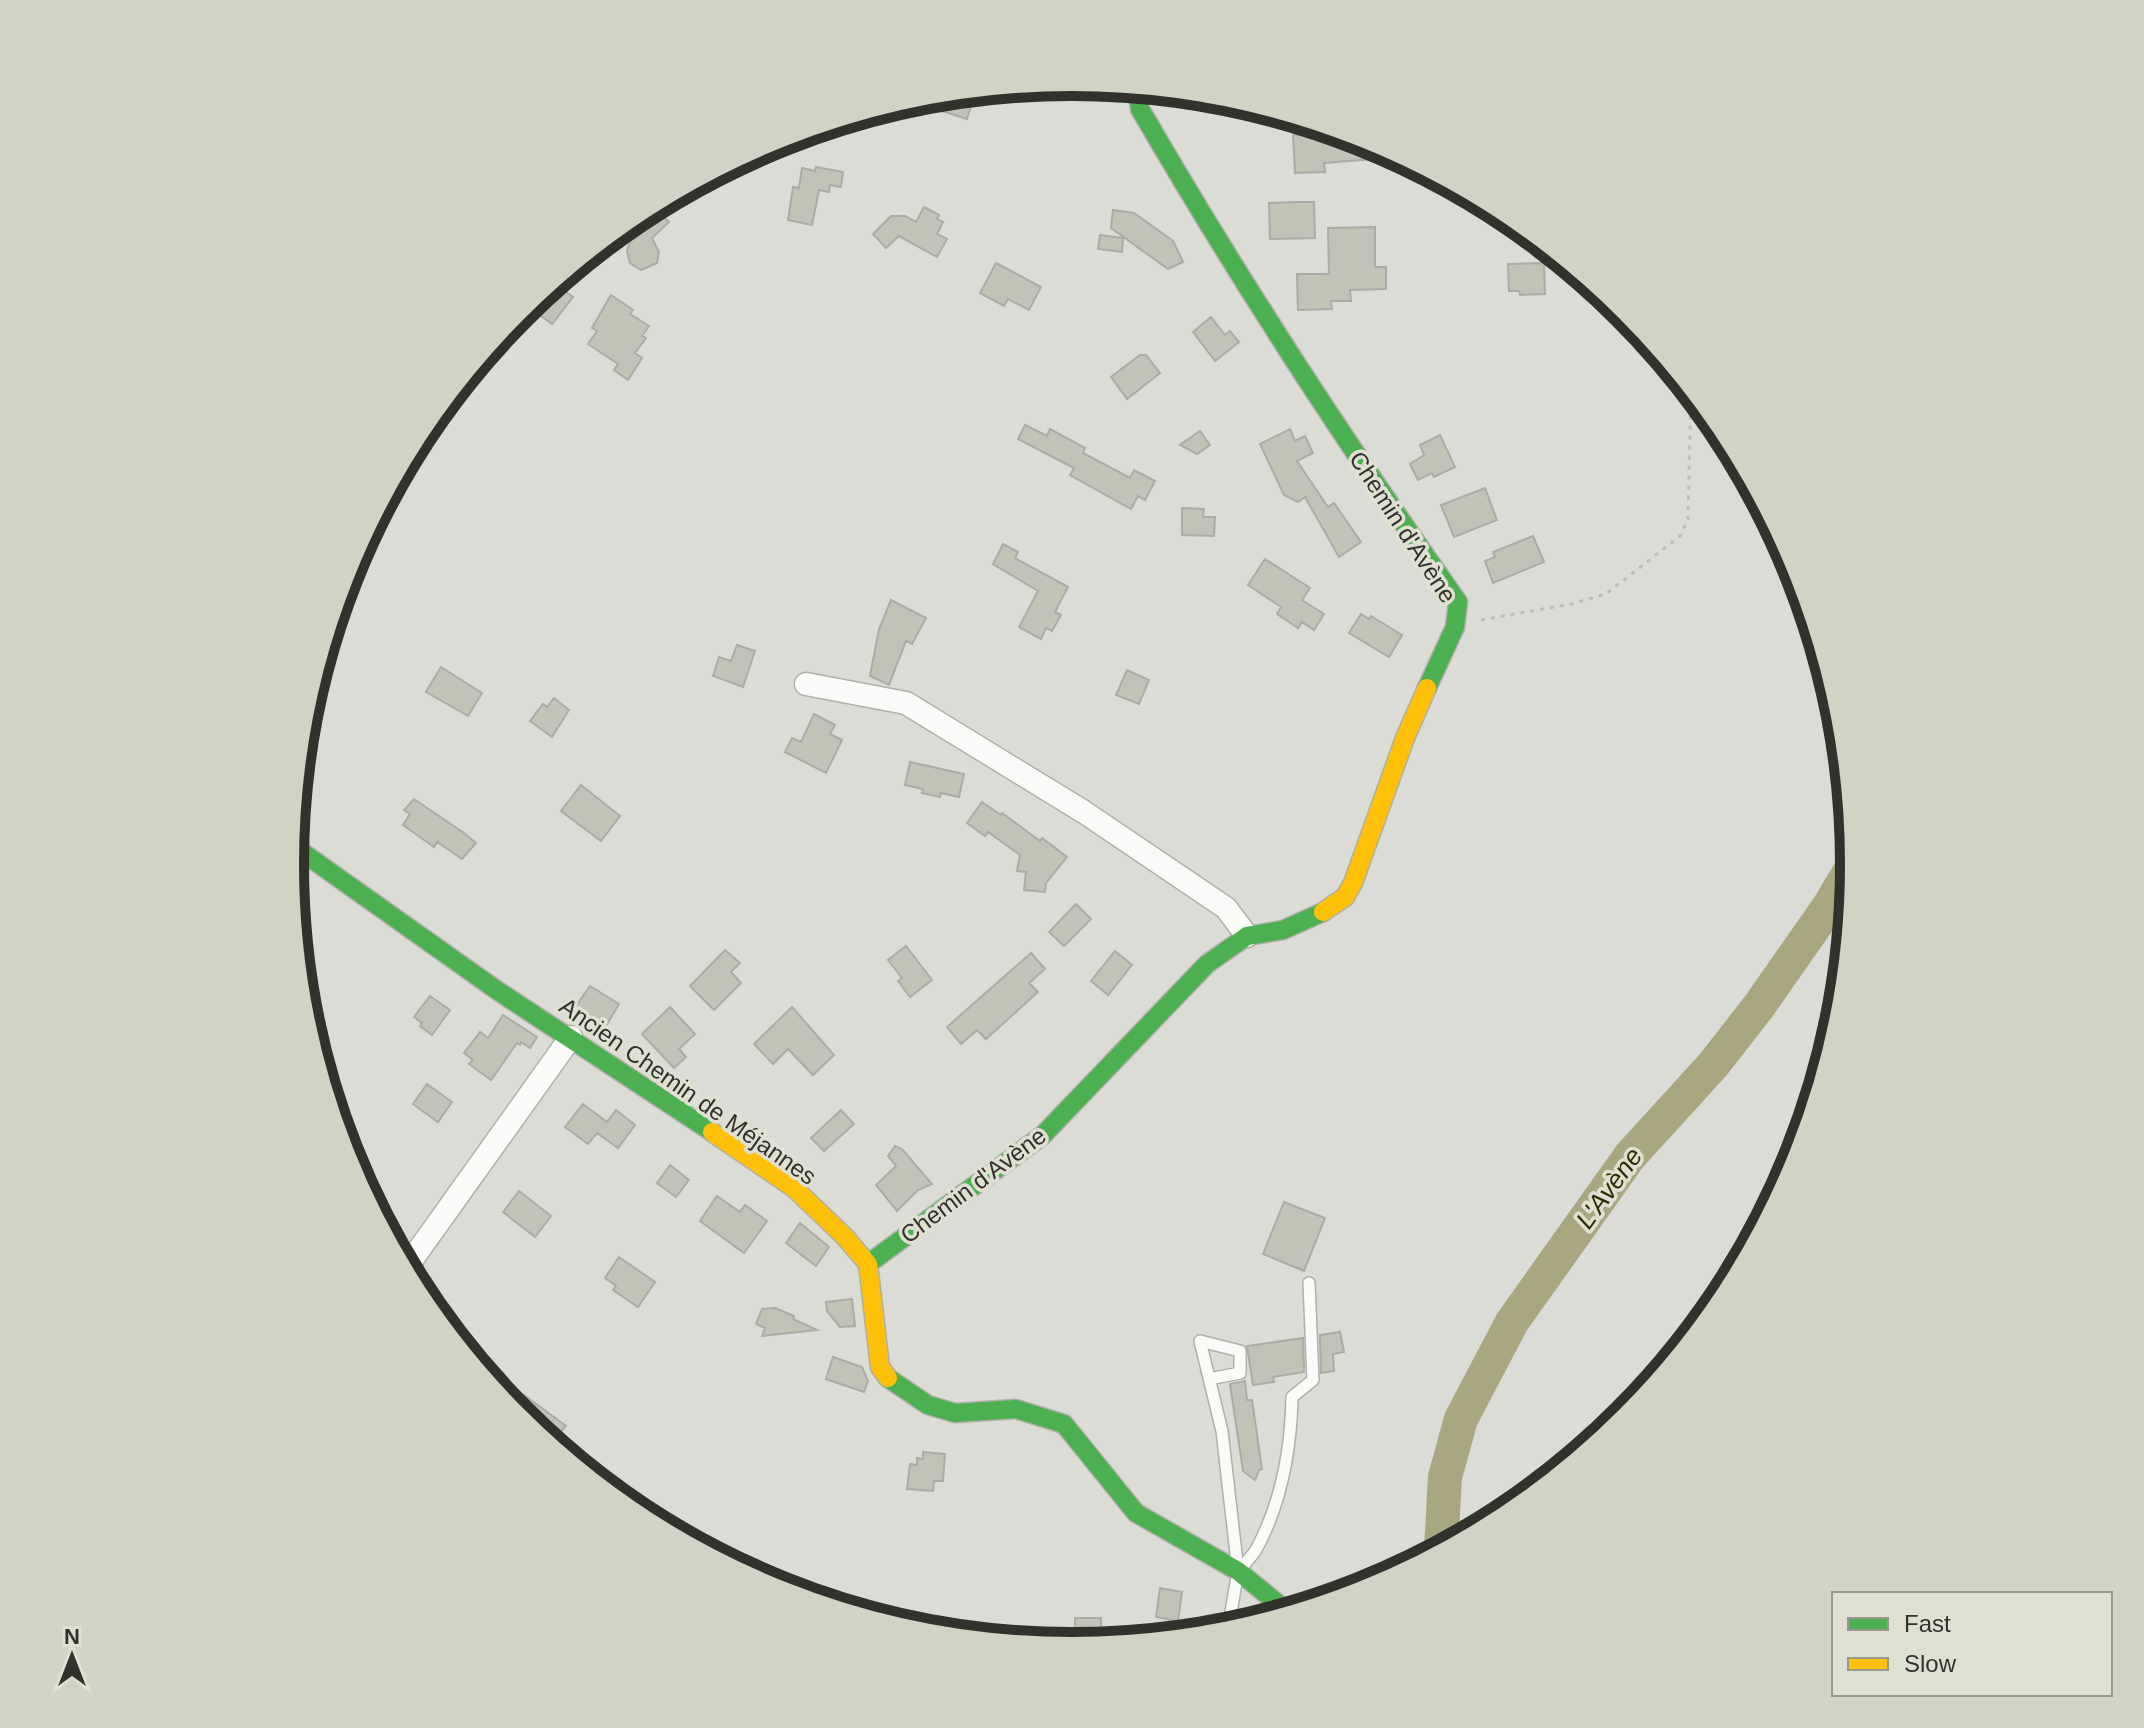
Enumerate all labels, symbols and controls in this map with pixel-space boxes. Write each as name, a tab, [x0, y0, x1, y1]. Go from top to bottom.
street label: Chemin d'Avène	[1344, 446, 1462, 608]
street label: Ancien Chemin de Méjannes	[555, 992, 821, 1190]
street label: Chemin d'Avène	[895, 1122, 1051, 1248]
water label: L'Avène	[1570, 1142, 1648, 1234]
legend	[1832, 1592, 2112, 1696]
text: Fast	[1904, 1610, 1951, 1637]
north arrow	[32, 1616, 112, 1696]
text: N	[64, 1624, 80, 1649]
text: Slow	[1904, 1650, 1957, 1677]

